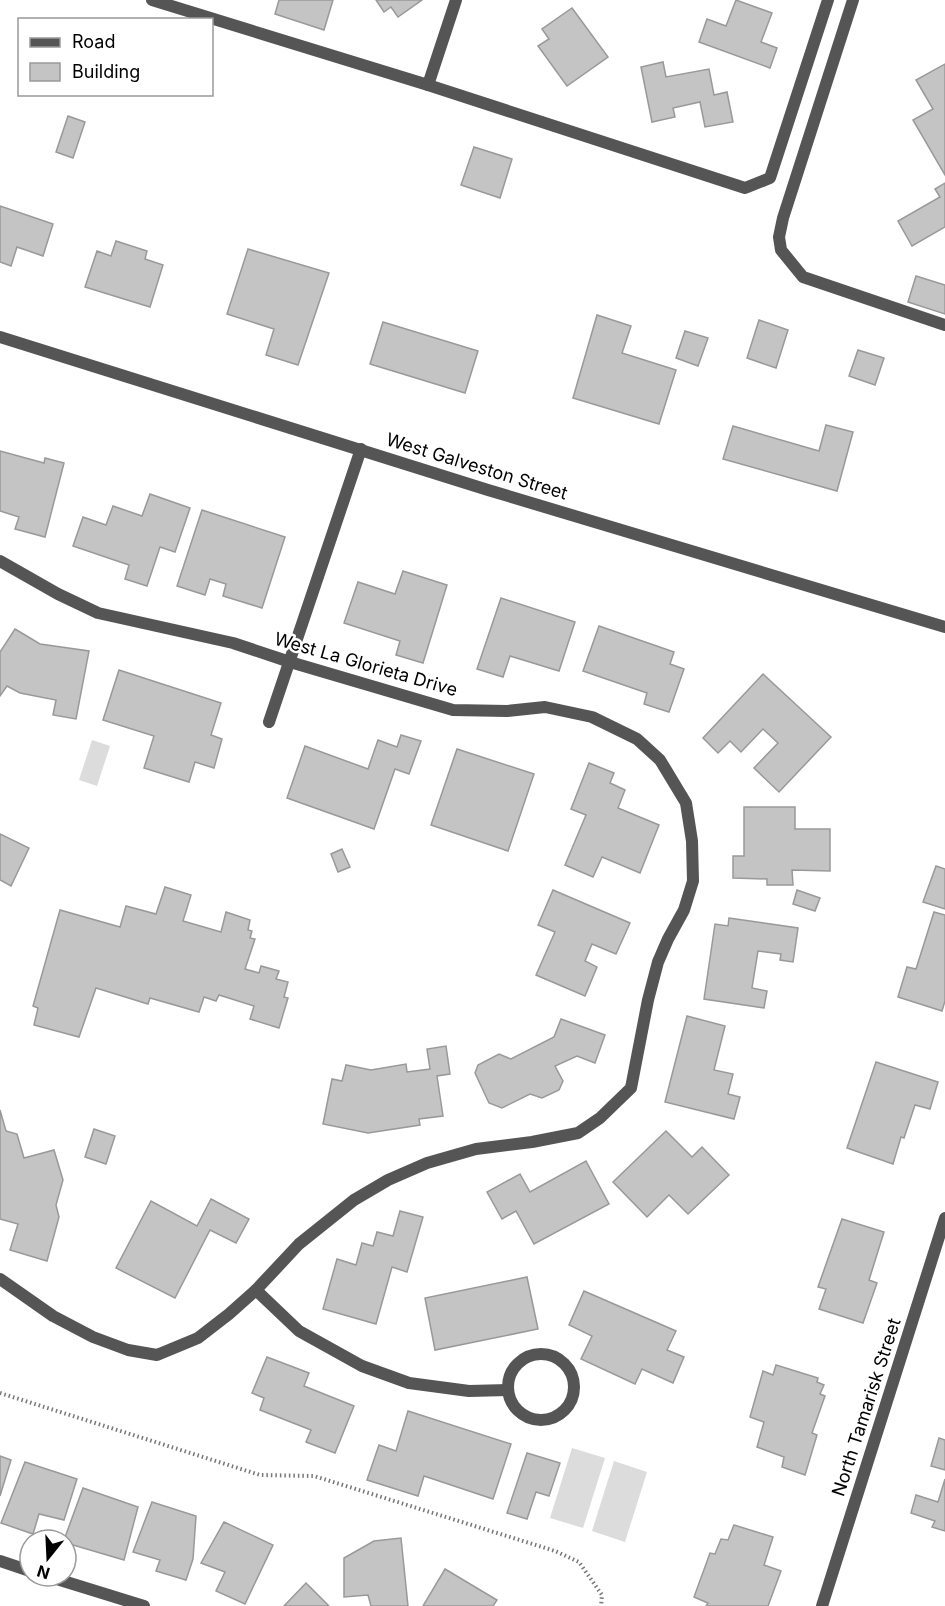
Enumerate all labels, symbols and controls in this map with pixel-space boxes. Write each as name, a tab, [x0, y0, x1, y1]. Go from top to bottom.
legend	[18, 18, 213, 96]
text: Road	[72, 31, 115, 52]
text: Building	[72, 61, 140, 82]
street label: West Galveston Street	[384, 428, 570, 504]
street label: West La Glorieta Drive	[272, 628, 460, 700]
street label: North Tamarisk Street	[827, 1315, 905, 1499]
north arrow	[18, 1528, 78, 1588]
text: N	[34, 1561, 52, 1584]

